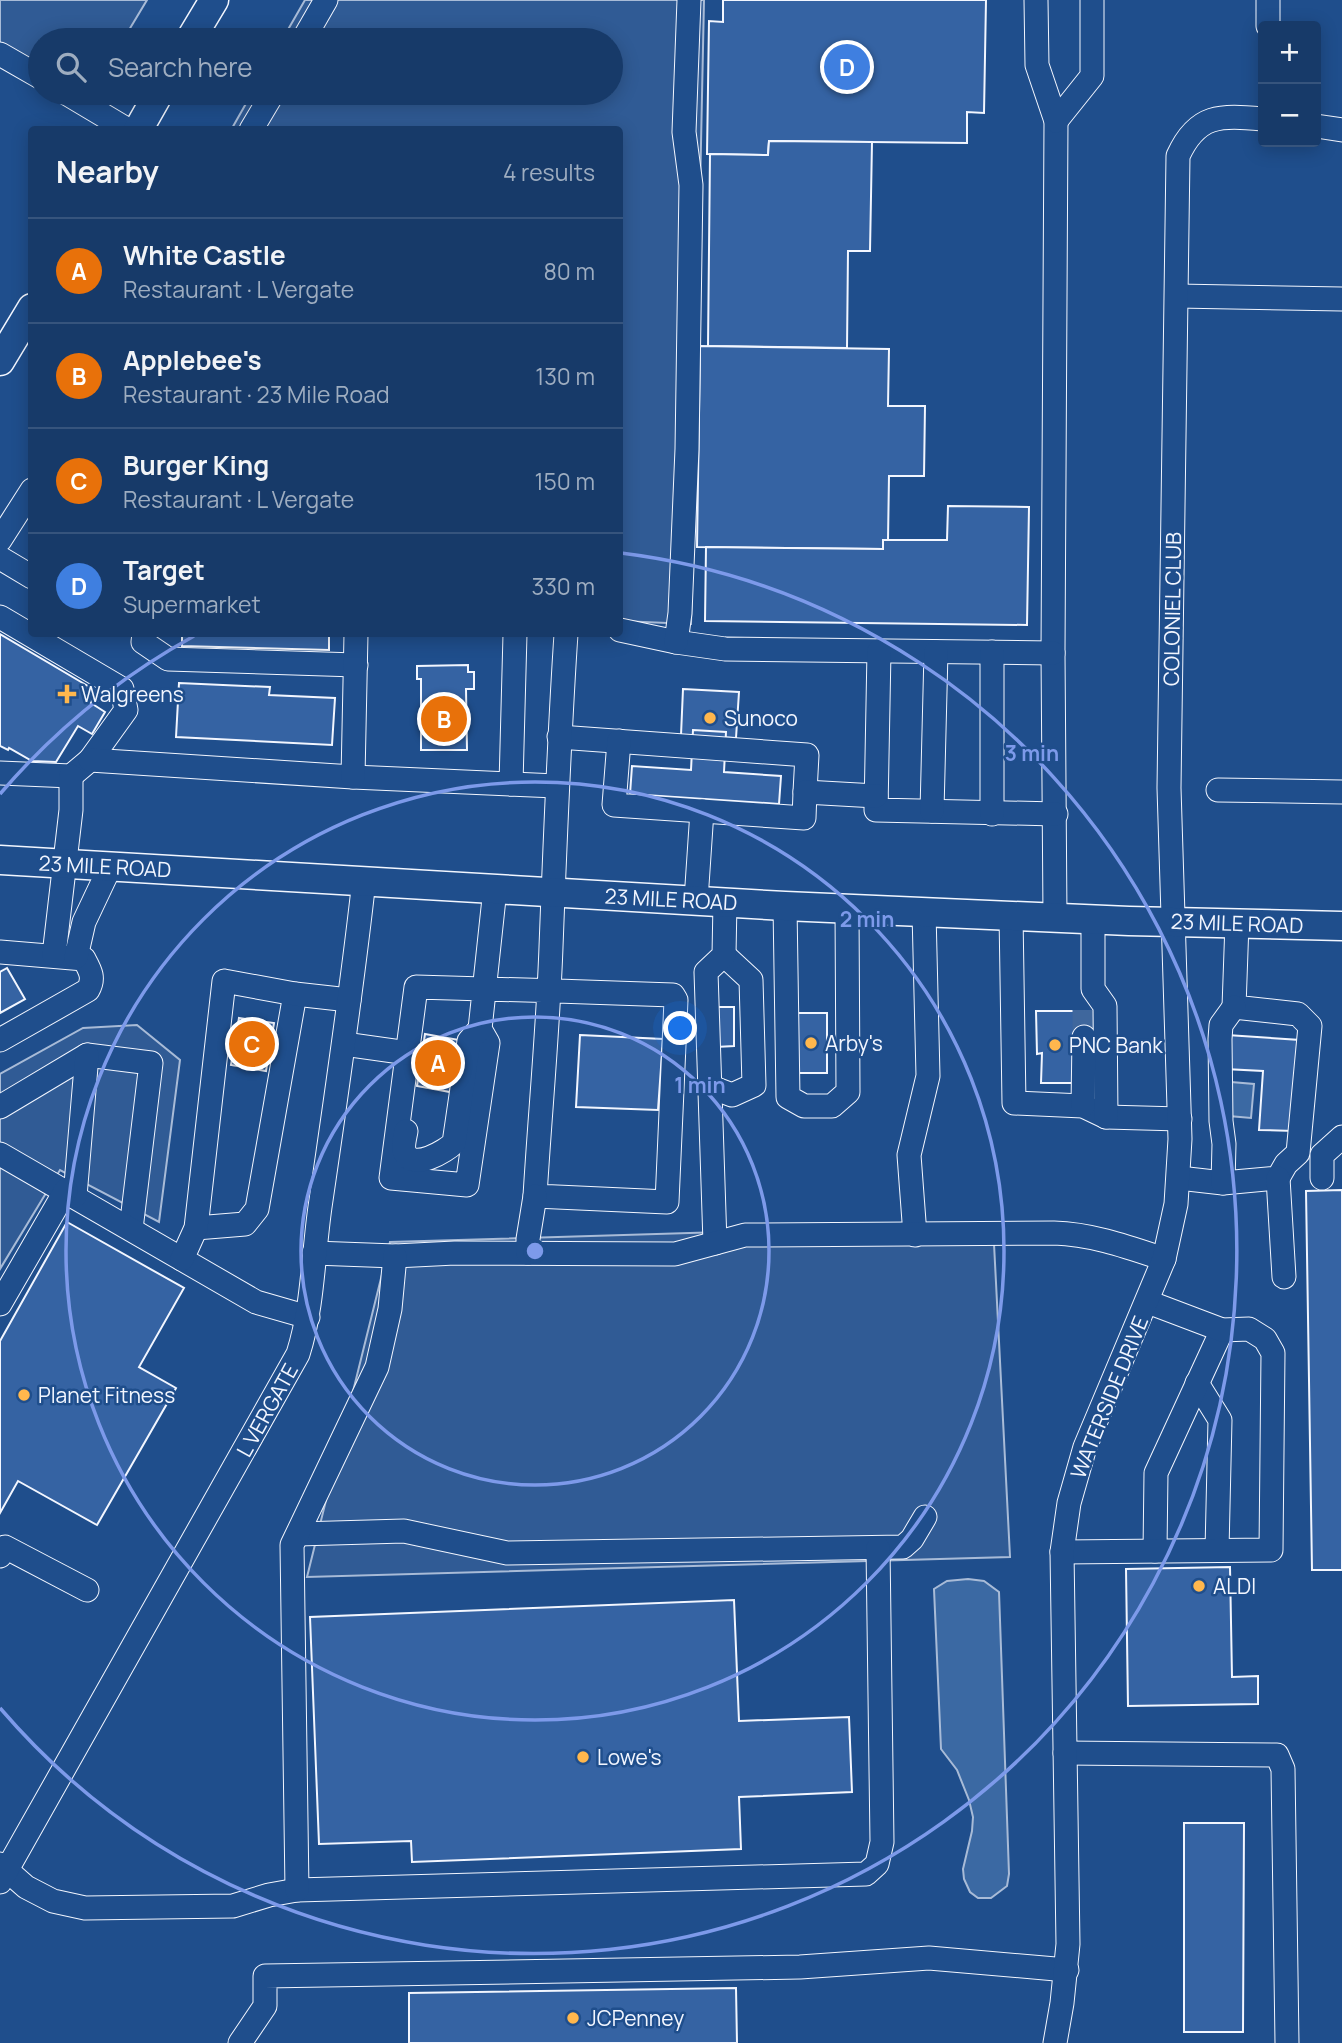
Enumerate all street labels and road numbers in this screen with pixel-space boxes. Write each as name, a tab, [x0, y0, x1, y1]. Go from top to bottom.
street label: COLONIEL CLUB	[1157, 532, 1187, 686]
street label: 23 MILE ROAD	[38, 849, 172, 883]
street label: 23 MILE ROAD	[604, 882, 738, 916]
street label: 23 MILE ROAD	[1170, 907, 1304, 939]
street label: WATERSIDE DRIVE	[1064, 1312, 1154, 1482]
street label: L VERGATE	[230, 1358, 304, 1462]

